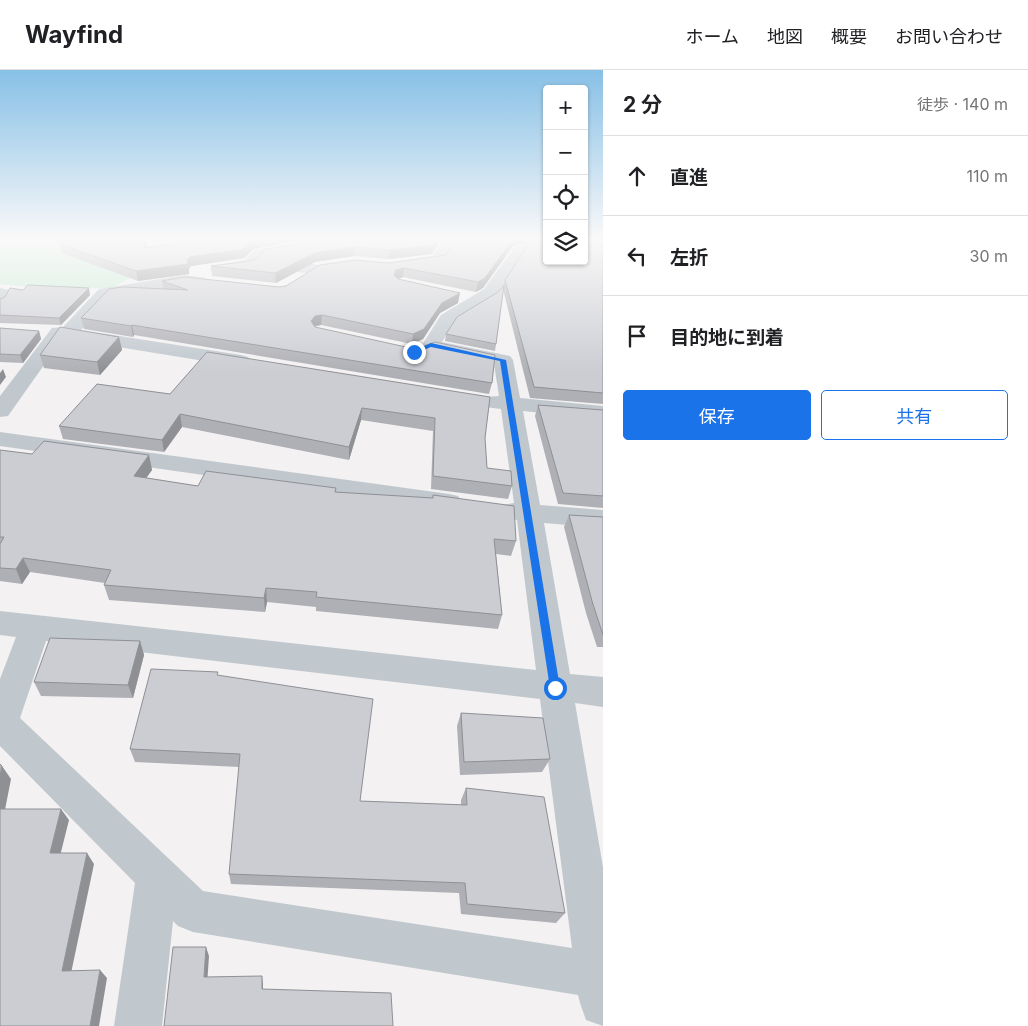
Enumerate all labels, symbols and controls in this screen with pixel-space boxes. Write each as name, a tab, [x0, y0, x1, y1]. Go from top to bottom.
text: Wayfind	[25, 20, 123, 49]
text: ホーム	[686, 26, 739, 47]
text: 地図	[767, 26, 803, 47]
text: 概要	[831, 26, 867, 47]
text: お問い合わせ	[895, 26, 1003, 47]
map controls	[543, 85, 588, 265]
button: +	[543, 85, 588, 130]
text: 2 分	[623, 92, 662, 117]
text: 徒歩 · 140 m	[917, 94, 1008, 114]
button: −	[543, 130, 588, 175]
icon: ahead	[623, 162, 651, 190]
text: 直進	[670, 166, 708, 189]
text: 110 m	[966, 166, 1008, 186]
button: locate	[543, 175, 588, 220]
button: layers	[543, 220, 588, 265]
icon: left	[623, 242, 651, 270]
text: 左折	[670, 246, 708, 269]
text: 30 m	[970, 246, 1008, 266]
icon: arrive	[623, 322, 651, 350]
text: 目的地に到着	[670, 326, 784, 349]
route end	[403, 341, 426, 364]
button: 保存	[623, 390, 811, 440]
button: 共有	[821, 390, 1008, 440]
route start	[544, 677, 567, 700]

